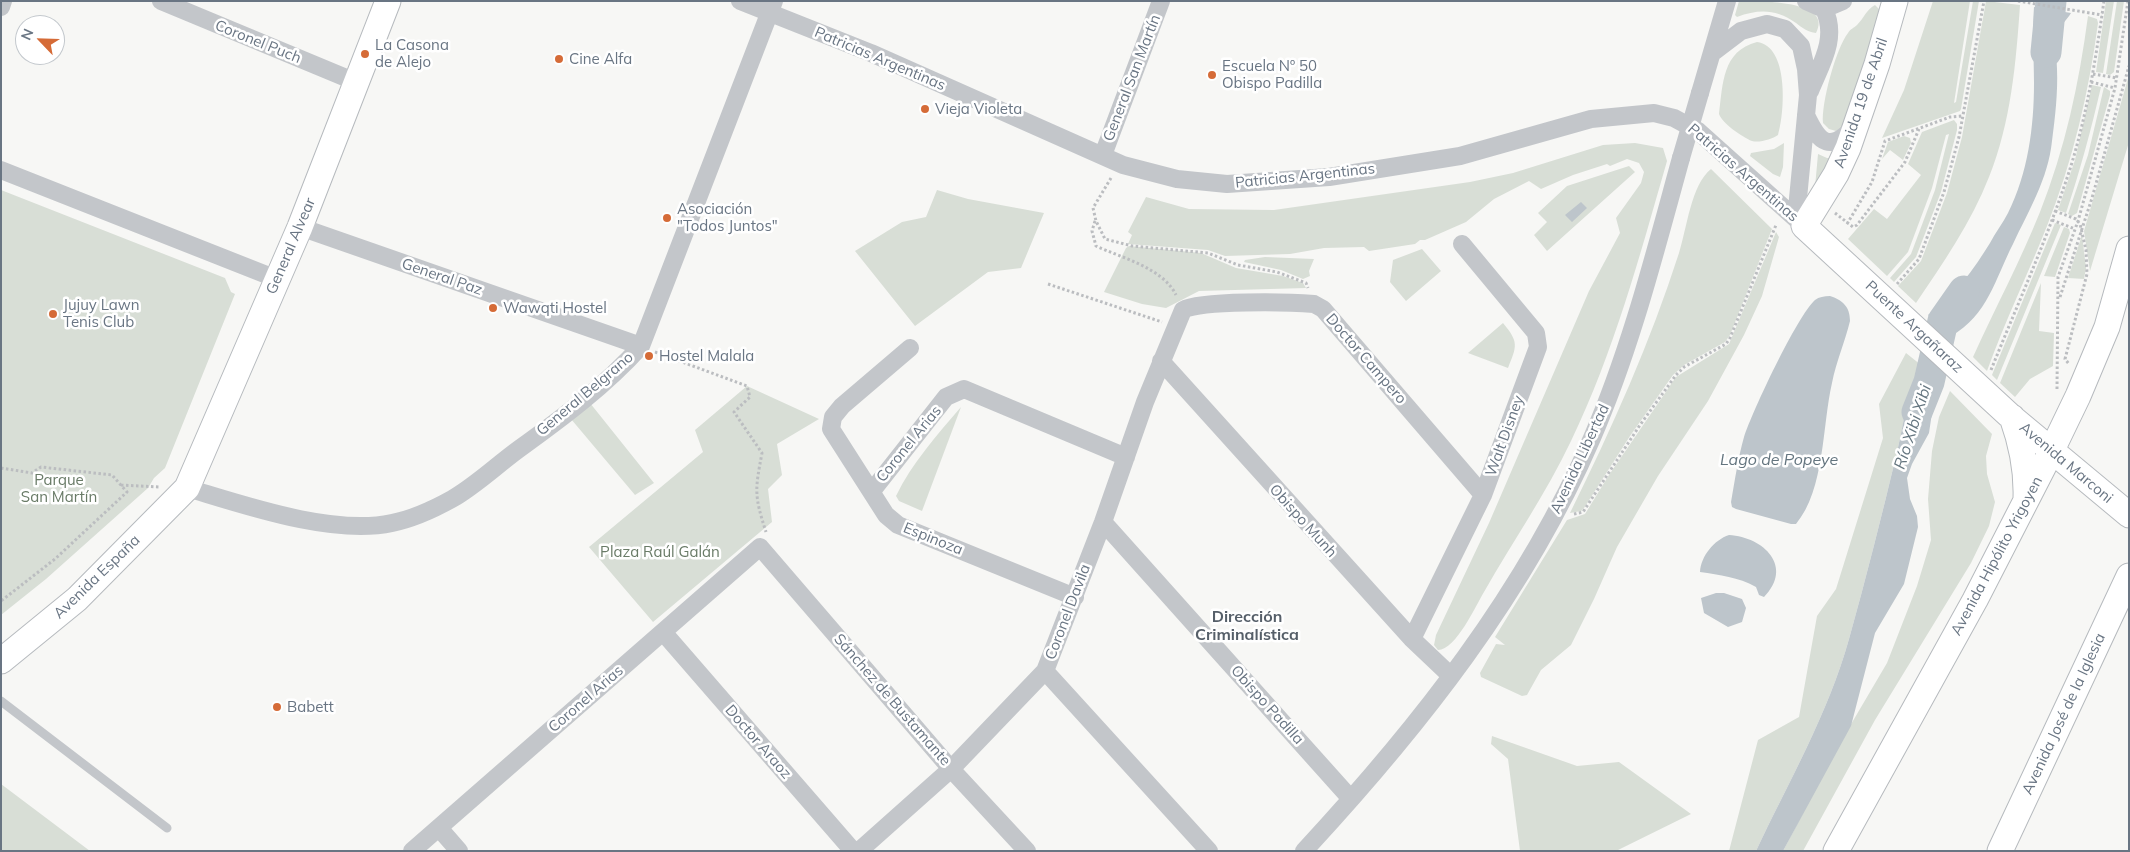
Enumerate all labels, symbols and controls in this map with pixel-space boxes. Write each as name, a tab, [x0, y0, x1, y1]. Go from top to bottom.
street label: General San Martín	[1100, 12, 1164, 144]
north arrow	[15, 15, 65, 65]
street label: Coronel Puch	[212, 17, 304, 67]
street label: Patricias Argentinas	[812, 23, 948, 95]
text: N	[17, 26, 38, 43]
place label: La Casona de Alejo	[375, 36, 449, 71]
street label: Avenida 19 de Abril	[1830, 36, 1892, 170]
marker: La Casona de Alejo	[359, 48, 371, 60]
place label: Cine Alfa	[569, 50, 632, 68]
marker: Cine Alfa	[553, 53, 565, 65]
place label: Escuela Nº 50 Obispo Padilla	[1222, 57, 1322, 92]
marker: Escuela Nº 50 Obispo Padilla	[1206, 69, 1218, 81]
place label: Vieja Violeta	[935, 100, 1022, 118]
marker: Vieja Violeta	[919, 103, 931, 115]
street label: Patricias Argentinas	[1684, 120, 1802, 226]
street label: Patricias Argentinas	[1234, 160, 1376, 192]
street label: General Alvear	[263, 195, 319, 297]
place label: Asociación "Todos Juntos"	[677, 200, 778, 235]
marker: Asociación "Todos Juntos"	[661, 212, 673, 224]
street label: General Paz	[399, 255, 485, 299]
street label: Puente Argañaraz	[1861, 277, 1967, 377]
place label: Jujuy Lawn Tenis Club	[63, 296, 140, 331]
place label: Wawqti Hostel	[503, 299, 607, 317]
marker: Wawqti Hostel	[487, 302, 499, 314]
marker: Jujuy Lawn Tenis Club	[47, 308, 59, 320]
street label: Doctor Campero	[1322, 310, 1410, 408]
place label: Hostel Malala	[659, 347, 754, 365]
street label: General Belgrano	[533, 348, 637, 440]
marker: Hostel Malala	[643, 350, 655, 362]
water label: Río Xibi Xibi	[1890, 382, 1936, 472]
street label: Walt Disney	[1482, 393, 1528, 479]
street label: Avenida Libertad	[1547, 401, 1613, 517]
street label: Coronel Arias	[873, 402, 945, 486]
street label: Avenida Marconi	[2016, 419, 2116, 507]
water label: Lago de Popeye	[1720, 450, 1838, 470]
park label: Parque San Martín	[21, 471, 97, 506]
street label: Avenida Hipólito Yrigoyen	[1947, 473, 2047, 639]
street label: Obispo Munh	[1265, 481, 1341, 561]
street label: Espinoza	[901, 519, 965, 559]
street label: Avenida España	[50, 531, 144, 623]
park label: Plaza Raúl Galán	[600, 543, 720, 561]
street label: Coronel Davila	[1042, 562, 1094, 662]
district label: Dirección Criminalística	[1195, 607, 1299, 645]
street label: Sánchez de Bustamante	[830, 630, 954, 770]
street label: Avenida José de la Iglesia	[2019, 630, 2109, 798]
street label: Coronel Arias	[545, 662, 627, 736]
street label: Obispo Padilla	[1227, 662, 1307, 748]
place label: Babett	[287, 698, 334, 716]
marker: Babett	[271, 701, 283, 713]
street label: Doctor Araoz	[721, 701, 795, 783]

